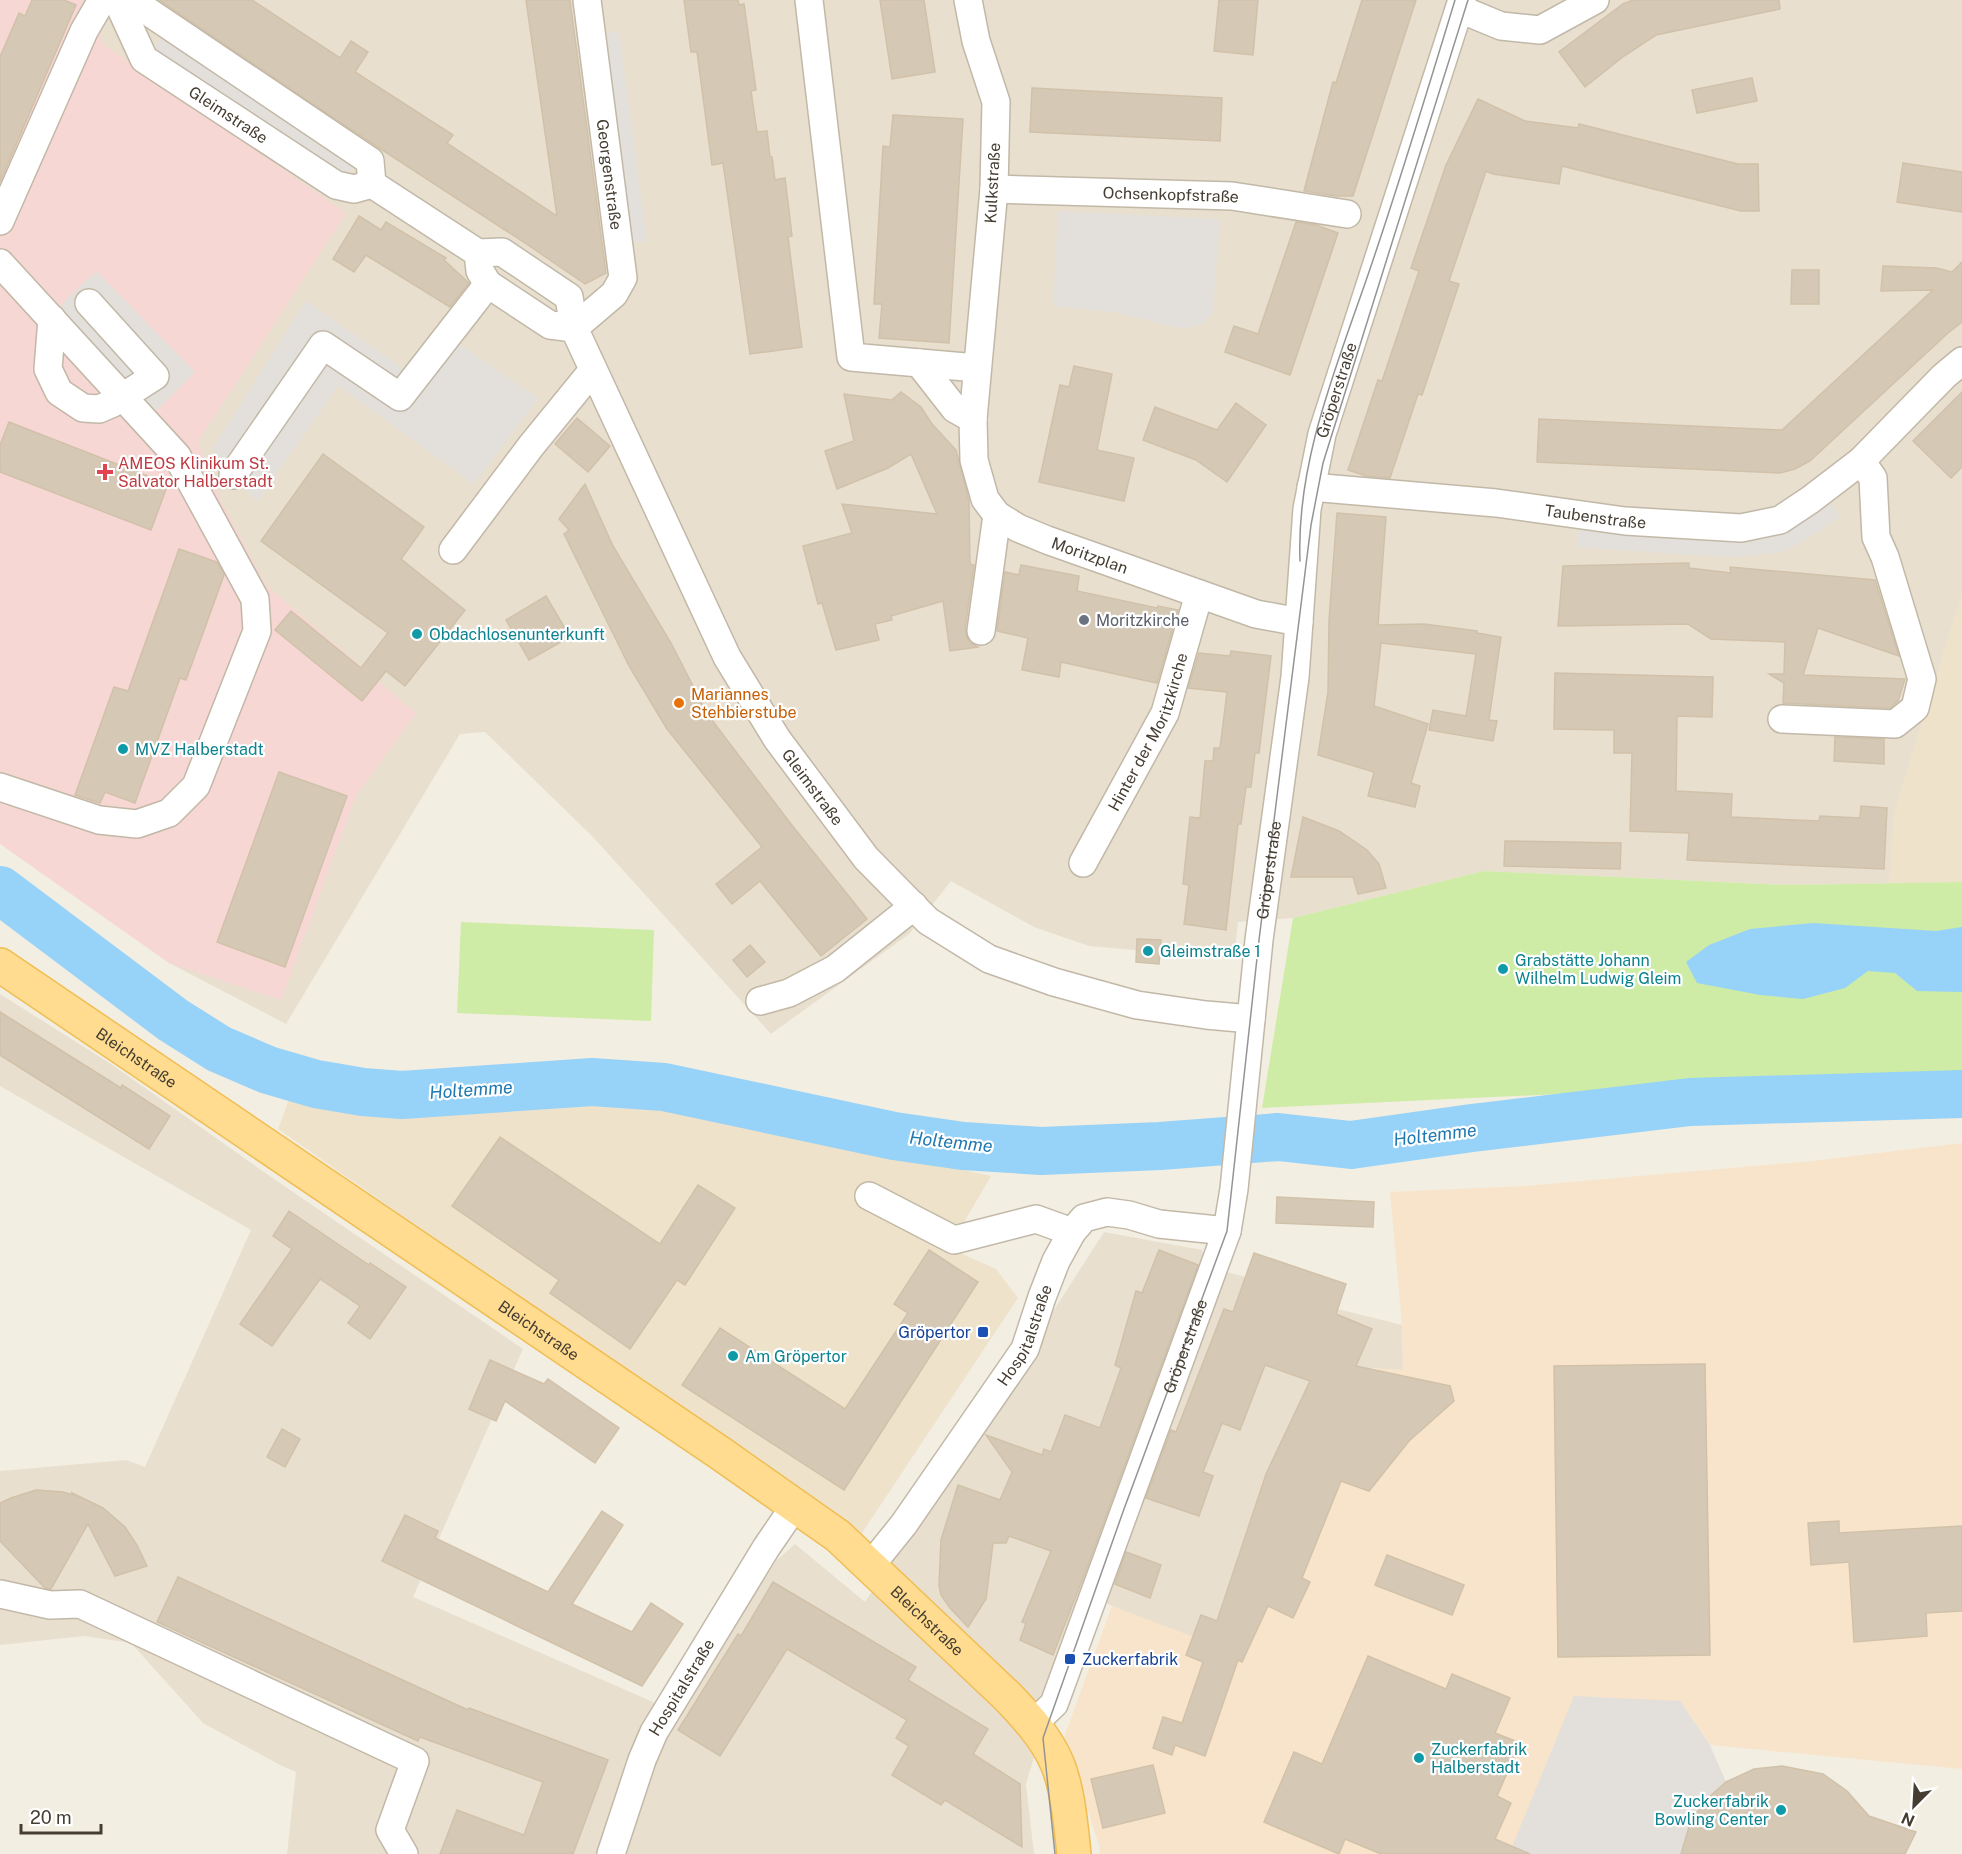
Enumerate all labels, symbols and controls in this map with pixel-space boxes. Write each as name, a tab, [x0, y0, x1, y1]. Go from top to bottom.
street label: Gleimstraße	[185, 82, 271, 148]
street label: Georgenstraße	[593, 118, 626, 231]
street label: Kulkstraße	[981, 142, 1004, 224]
street label: Ochsenkopfstraße	[1102, 183, 1240, 207]
street label: Gröperstraße	[1312, 340, 1361, 440]
place label: AMEOS Klinikum St. Salvator Halberstadt	[118, 454, 273, 491]
marker: AMEOS Klinikum St. Salvator Halberstadt	[96, 463, 114, 481]
street label: Taubenstraße	[1543, 501, 1647, 532]
street label: Moritzplan	[1049, 533, 1130, 578]
place label: Moritzkirche	[1096, 611, 1189, 630]
marker: Moritzkirche	[1077, 613, 1091, 627]
place label: Obdachlosenunterkunft	[429, 625, 605, 644]
marker: Obdachlosenunterkunft	[410, 627, 424, 641]
street label: Hinter der Moritzkirche	[1104, 651, 1192, 814]
place label: Mariannes Stehbierstube	[691, 685, 797, 722]
marker: Mariannes Stehbierstube	[672, 696, 686, 710]
place label: MVZ Halberstadt	[135, 740, 264, 759]
marker: MVZ Halberstadt	[116, 742, 130, 756]
street label: Gleimstraße	[778, 745, 847, 829]
street label: Gröperstraße	[1253, 820, 1285, 921]
place label: Gleimstraße 1	[1160, 942, 1261, 961]
marker: Gleimstraße 1	[1141, 944, 1155, 958]
place label: Grabstätte Johann Wilhelm Ludwig Gleim	[1515, 951, 1681, 988]
marker: Grabstätte Johann Wilhelm Ludwig Gleim	[1496, 962, 1510, 976]
street label: Bleichstraße	[92, 1024, 180, 1092]
water label: Holtemme	[429, 1076, 514, 1103]
water label: Holtemme	[1392, 1119, 1478, 1150]
water label: Holtemme	[908, 1127, 994, 1156]
street label: Hospitalstraße	[994, 1282, 1056, 1390]
street label: Gröperstraße	[1159, 1296, 1211, 1396]
street label: Bleichstraße	[495, 1297, 583, 1365]
place label: Gröpertor	[898, 1323, 971, 1342]
marker: Gröpertor	[976, 1325, 990, 1339]
place label: Am Gröpertor	[745, 1347, 847, 1366]
marker: Am Gröpertor	[726, 1349, 740, 1363]
street label: Bleichstraße	[886, 1582, 967, 1660]
street label: Hospitalstraße	[645, 1635, 718, 1739]
place label: Zuckerfabrik	[1082, 1650, 1178, 1669]
marker: Zuckerfabrik	[1063, 1652, 1077, 1666]
place label: Zuckerfabrik Halberstadt	[1431, 1740, 1527, 1777]
marker: Zuckerfabrik Halberstadt	[1412, 1751, 1426, 1765]
north arrow	[1884, 1776, 1944, 1836]
place label: Zuckerfabrik Bowling Center	[1655, 1792, 1769, 1829]
scale bar	[21, 1797, 100, 1835]
marker: Zuckerfabrik Bowling Center	[1774, 1803, 1788, 1817]
text: 20 m	[30, 1807, 72, 1828]
text: N	[1899, 1808, 1918, 1830]

